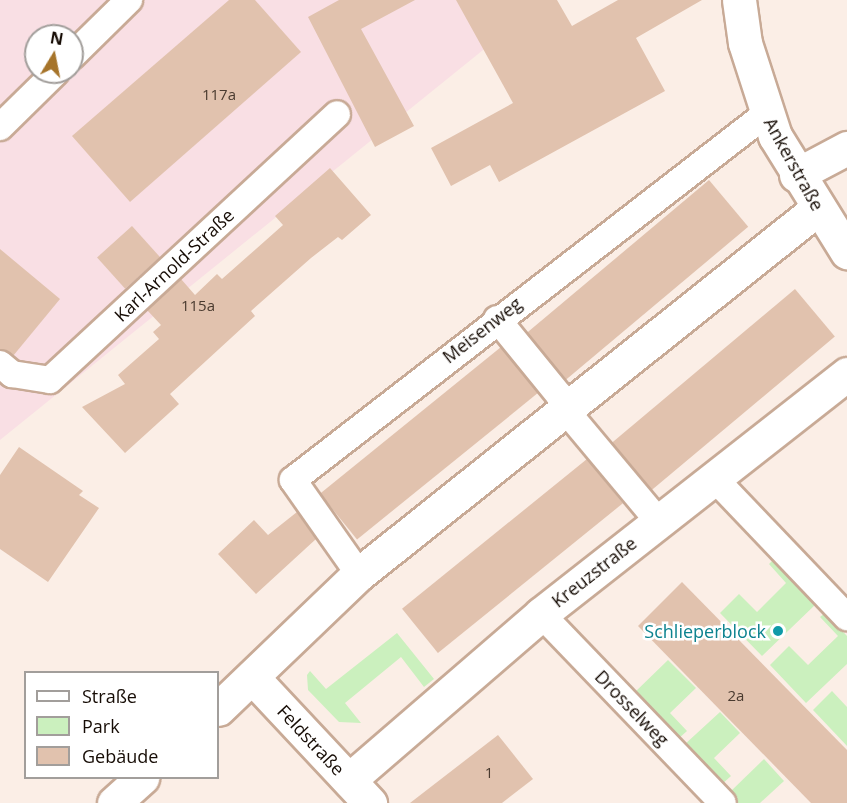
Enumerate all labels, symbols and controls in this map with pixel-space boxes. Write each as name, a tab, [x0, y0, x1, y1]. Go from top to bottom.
north arrow	[24, 24, 84, 84]
text: N	[48, 26, 65, 50]
house number: 117a	[202, 86, 236, 104]
street label: Ankerstraße	[760, 114, 828, 214]
street label: Karl-Arnold-Straße	[110, 204, 238, 326]
street label: Meisenweg	[438, 292, 526, 368]
house number: 115a	[181, 297, 215, 315]
street label: Kreuzstraße	[547, 532, 641, 612]
place label: Schlieperblock	[644, 620, 766, 642]
marker: Schlieperblock	[771, 624, 785, 638]
street label: Drosselweg	[591, 666, 673, 750]
legend	[24, 671, 219, 779]
text: Straße	[82, 684, 137, 708]
house number: 2a	[728, 687, 744, 705]
street label: Feldstraße	[273, 700, 349, 780]
text: Park	[82, 714, 120, 738]
text: Gebäude	[82, 744, 158, 768]
house number: 1	[485, 764, 493, 782]

